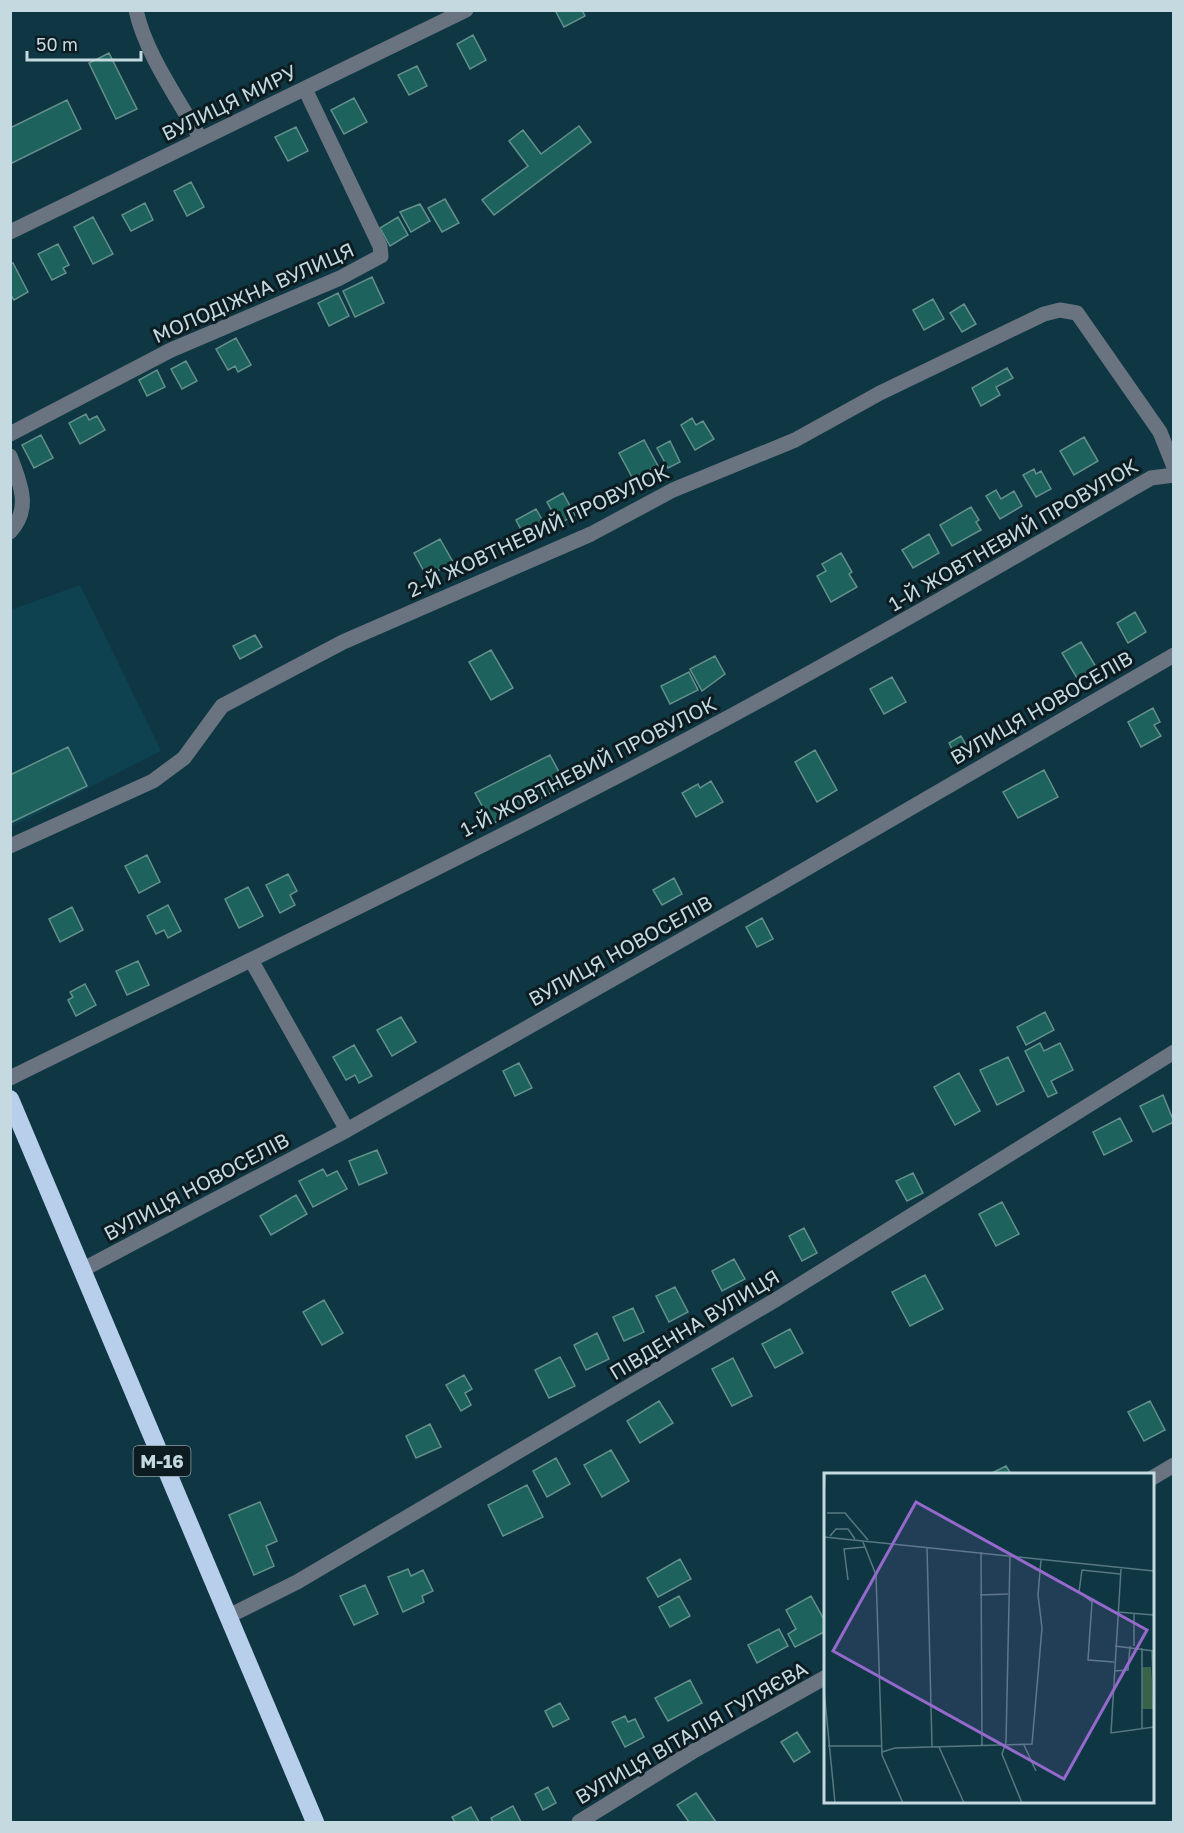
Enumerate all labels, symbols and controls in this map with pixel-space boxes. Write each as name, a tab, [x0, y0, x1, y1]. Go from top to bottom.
scale bar	[27, 24, 141, 62]
text: 50 m	[36, 33, 78, 55]
street label: ВУЛИЦЯ МИРУ	[158, 59, 300, 145]
street label: МОЛОДІЖНА ВУЛИЦЯ	[149, 237, 357, 347]
street label: 1-Й ЖОВТНЕВИЙ ПРОВУЛОК	[884, 453, 1142, 615]
street label: 2-Й ЖОВТНЕВИЙ ПРОВУЛОК	[403, 459, 673, 601]
street label: ВУЛИЦЯ НОВОСЕЛІВ	[946, 645, 1136, 769]
street label: 1-Й ЖОВТНЕВИЙ ПРОВУЛОК	[456, 691, 720, 841]
street label: ВУЛИЦЯ НОВОСЕЛІВ	[524, 890, 716, 1010]
street label: ВУЛИЦЯ НОВОСЕЛІВ	[99, 1127, 293, 1245]
street label: ПІВДЕННА ВУЛИЦЯ	[605, 1264, 783, 1384]
road number: М-16	[134, 1446, 190, 1476]
inset map	[824, 1473, 1154, 1803]
street label: ВУЛИЦЯ ВІТАЛІЯ ГУЛЯЄВА	[571, 1656, 811, 1808]

